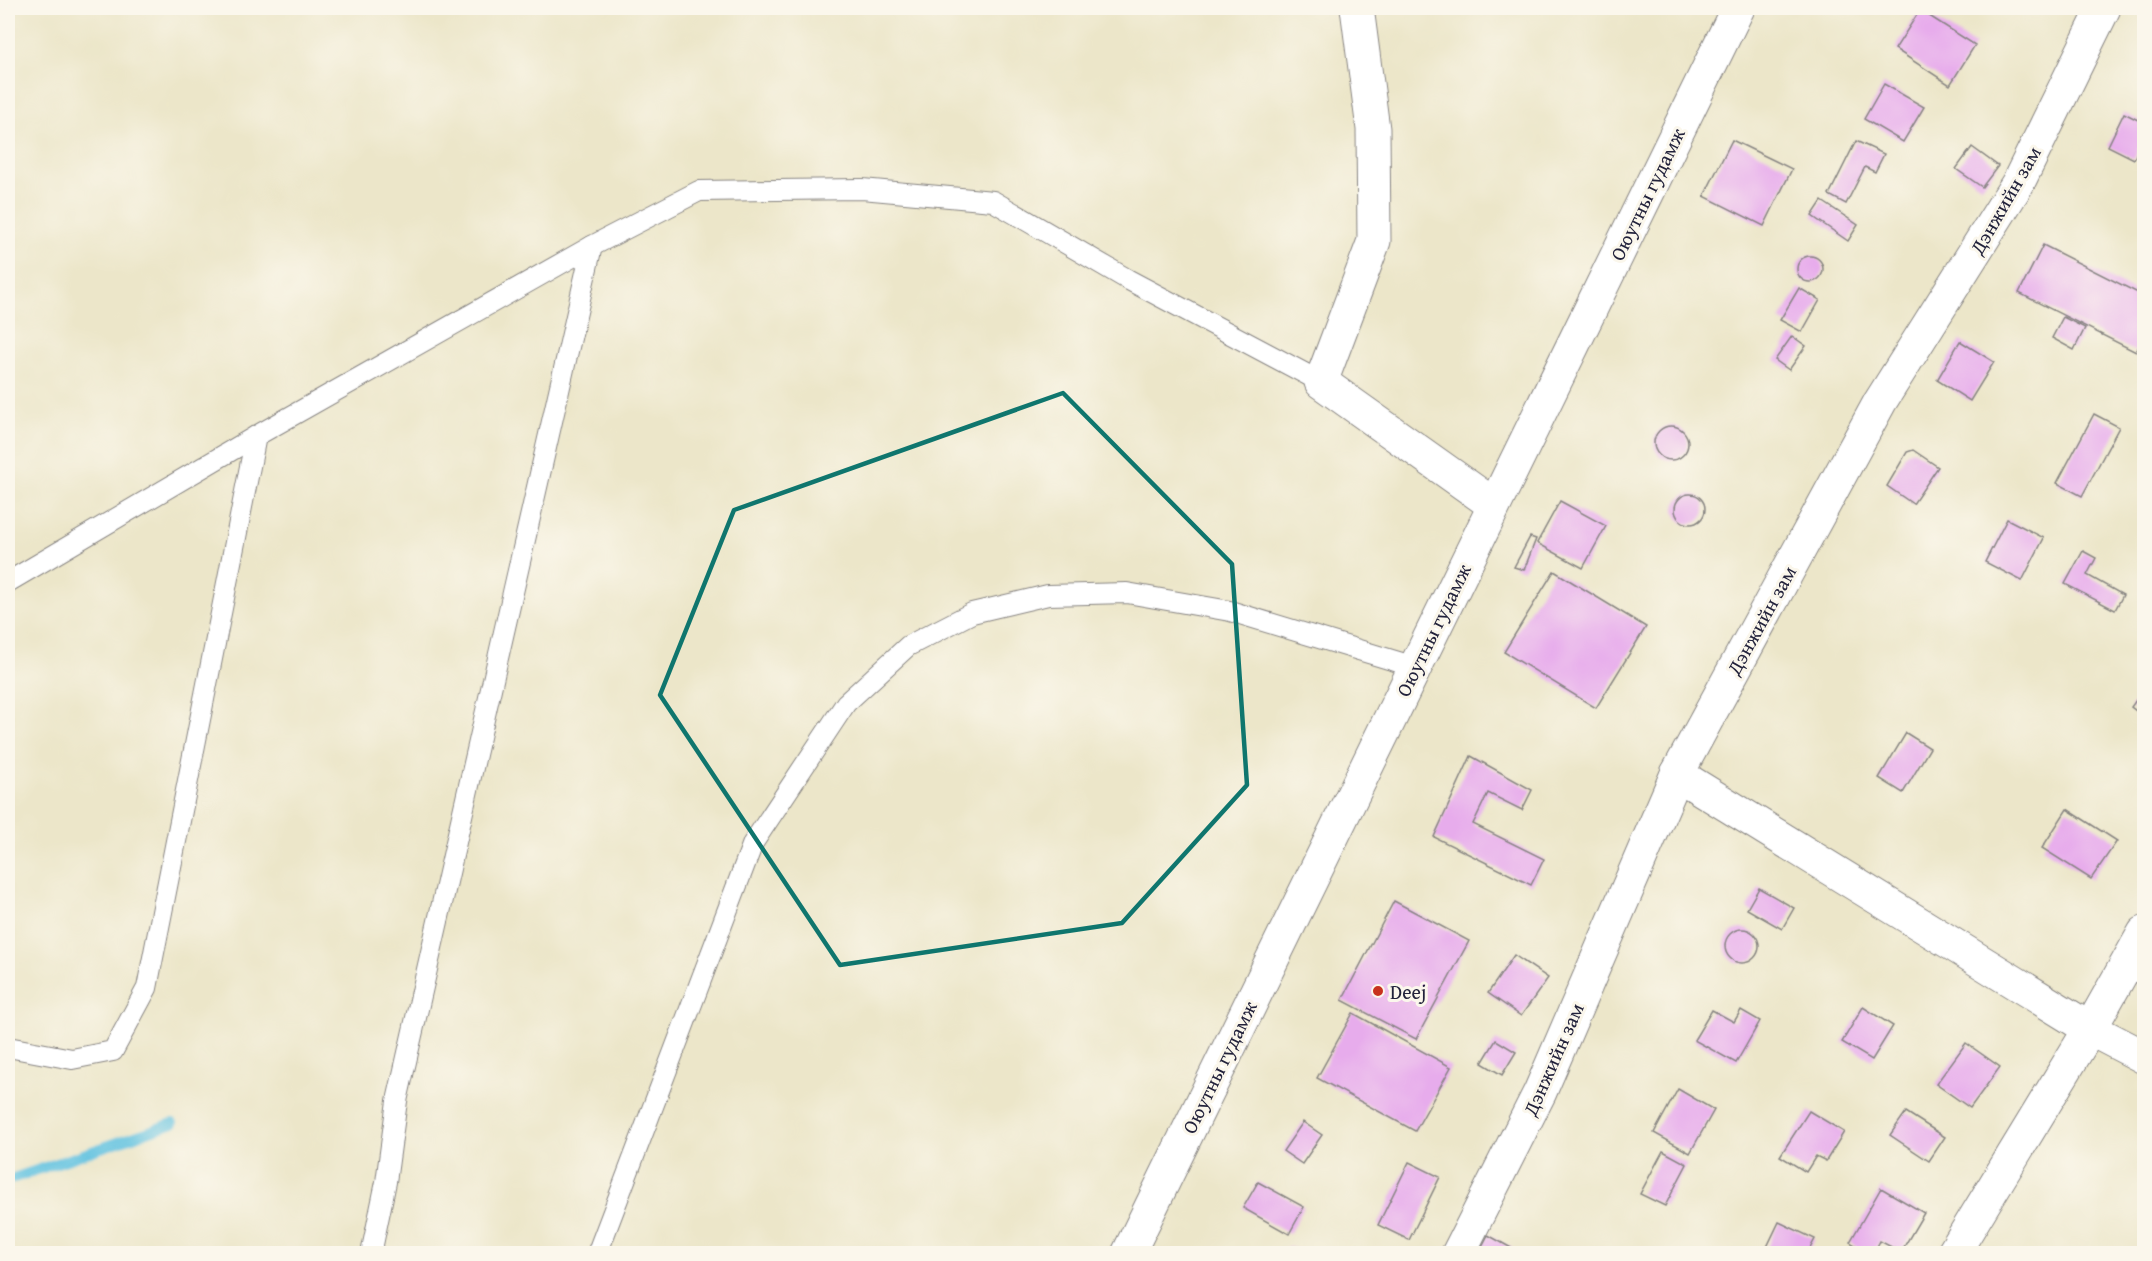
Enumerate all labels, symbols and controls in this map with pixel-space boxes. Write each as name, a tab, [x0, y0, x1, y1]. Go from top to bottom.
street label: Оюутны гудамж	[1602, 122, 1692, 265]
street label: Дэнжийн зам	[1962, 140, 2048, 260]
street label: Оюутны гудамж	[1388, 558, 1478, 701]
street label: Дэнжийн зам	[1719, 560, 1803, 681]
place label: Deej	[1390, 977, 1426, 1006]
marker: Deej	[1371, 984, 1385, 998]
street label: Оюутны гудамж	[1174, 995, 1264, 1138]
street label: Дэнжийн зам	[1515, 998, 1591, 1121]

